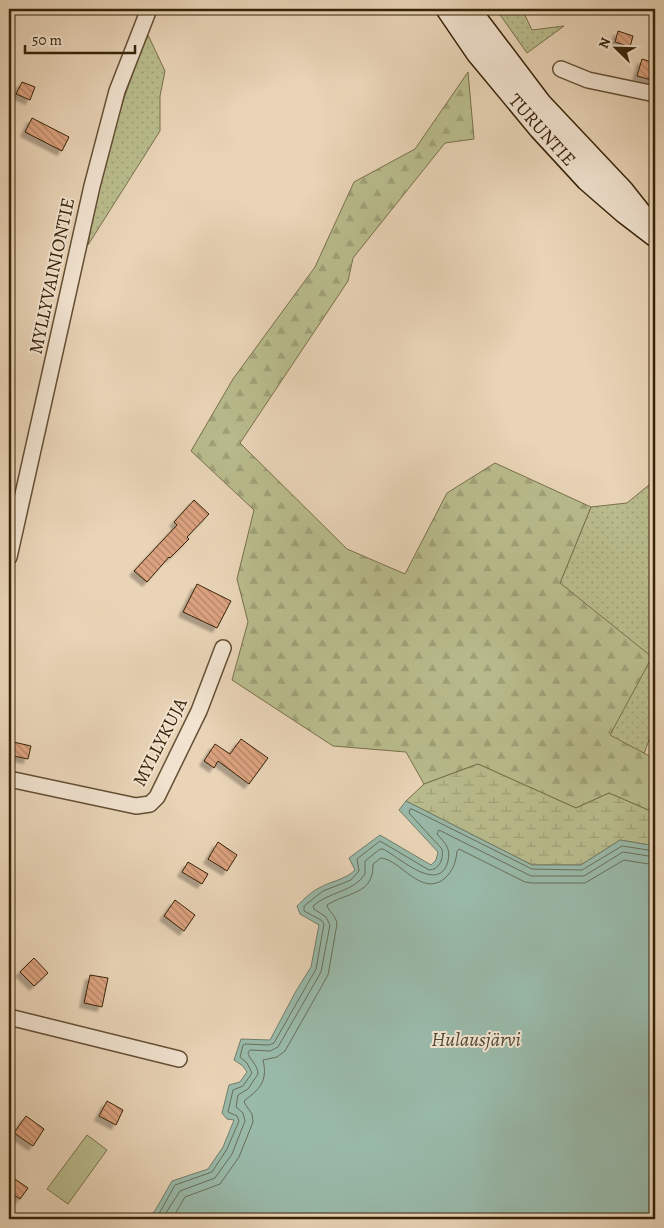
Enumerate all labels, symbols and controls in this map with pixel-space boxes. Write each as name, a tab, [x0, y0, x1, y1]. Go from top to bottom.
scale bar	[25, 22, 135, 54]
north arrow	[592, 22, 642, 72]
text: 50 m	[32, 30, 62, 50]
text: N	[594, 35, 615, 52]
street label: TURUNTIE	[502, 88, 582, 172]
street label: MYLLYVAINIONTIE	[23, 195, 81, 357]
street label: MYLLYKUJA	[127, 692, 194, 791]
water label: Hulausjärvi	[431, 1026, 521, 1053]

